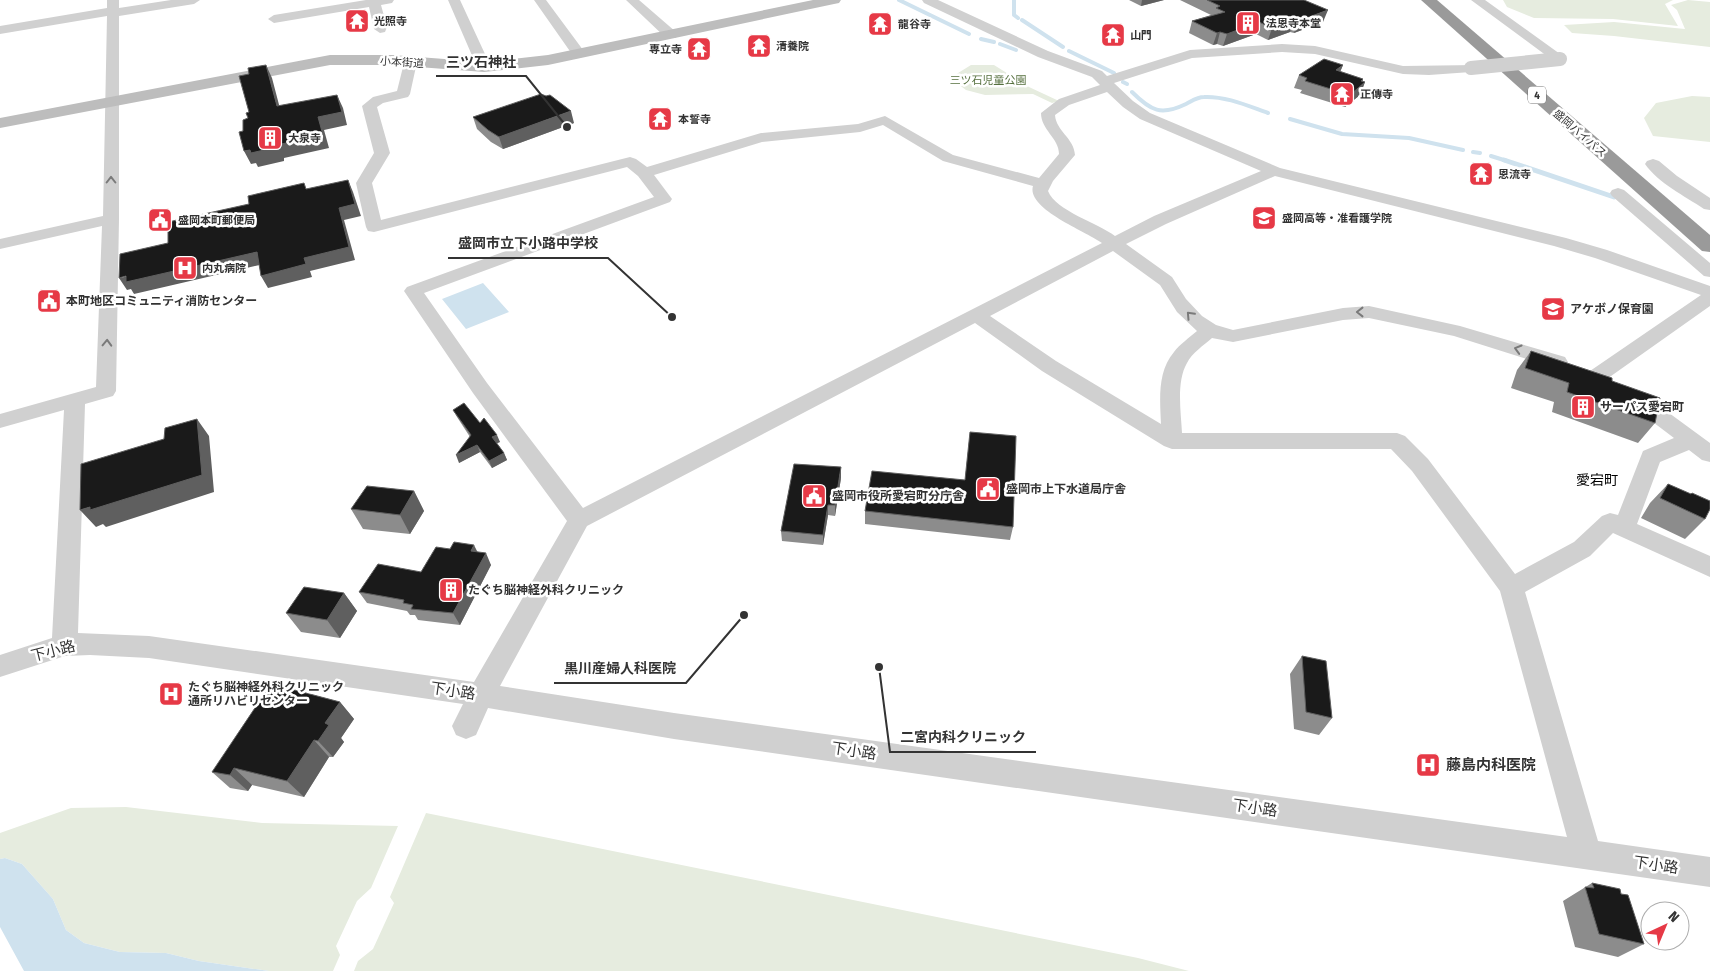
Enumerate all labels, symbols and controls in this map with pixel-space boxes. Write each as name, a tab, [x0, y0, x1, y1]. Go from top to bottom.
temple icon: 光照寺	[344, 8, 370, 34]
building icon: 法恩寺本堂	[1235, 10, 1261, 36]
temple icon: 龍谷寺	[867, 11, 893, 37]
place label: 光照寺	[374, 15, 407, 28]
place label: 法恩寺本堂	[1266, 17, 1321, 30]
place label: 龍谷寺	[898, 18, 931, 31]
temple icon: 山門	[1100, 22, 1126, 48]
place label: 山門	[1130, 29, 1152, 42]
temple icon: 清養院	[746, 33, 772, 59]
temple icon: 専立寺	[686, 36, 712, 62]
place label: 清養院	[776, 40, 809, 53]
place label: 専立寺	[649, 43, 682, 56]
callout: 三ツ石神社	[436, 47, 526, 76]
street label: 小本街道	[380, 54, 424, 71]
text: 三ツ石神社	[446, 54, 516, 71]
park label: 三ツ石児童公園	[950, 74, 1027, 87]
temple icon: 正傳寺	[1329, 81, 1355, 107]
road number: 4	[1528, 86, 1546, 104]
place label: 正傳寺	[1360, 88, 1393, 101]
temple icon: 本誓寺	[647, 106, 673, 132]
street label: 盛岡バイパス	[1551, 107, 1609, 160]
place label: 本誓寺	[678, 113, 711, 126]
building icon: 大泉寺	[257, 125, 283, 151]
place label: 大泉寺	[288, 132, 321, 145]
temple icon: 恩流寺	[1468, 161, 1494, 187]
place label: 恩流寺	[1498, 168, 1531, 181]
one-way arrow	[106, 176, 116, 184]
school or university icon: 盛岡高等・准看護学院	[1251, 205, 1277, 231]
public building icon: 盛岡本町郵便局	[147, 207, 173, 233]
place label: 盛岡高等・准看護学院	[1282, 212, 1392, 225]
place label: 盛岡本町郵便局	[178, 214, 255, 227]
callout: 盛岡市立下小路中学校	[448, 229, 608, 258]
text: 盛岡市立下小路中学校	[458, 235, 598, 252]
hospital icon: 内丸病院	[172, 255, 198, 281]
place label: 内丸病院	[202, 262, 246, 275]
public building icon: 本町地区コミュニティ消防センター	[36, 288, 62, 314]
place label: 本町地区コミュニティ消防センター	[66, 294, 257, 308]
school or university icon: アケボノ保育園	[1540, 296, 1566, 322]
place label: アケボノ保育園	[1570, 302, 1654, 316]
one-way arrow	[1356, 307, 1364, 317]
one-way arrow	[1187, 311, 1196, 320]
one-way arrow	[102, 338, 113, 346]
one-way arrow	[1514, 344, 1523, 355]
building icon: サーパス愛宕町	[1570, 394, 1596, 420]
place label: サーパス愛宕町	[1600, 400, 1684, 414]
district label: 愛宕町	[1576, 472, 1618, 489]
public building icon: 盛岡市上下水道局庁舎	[975, 476, 1001, 502]
place label: 盛岡市上下水道局庁舎	[1006, 482, 1126, 496]
public building icon: 盛岡市役所愛宕町分庁舎	[801, 483, 827, 509]
place label: 盛岡市役所愛宕町分庁舎	[832, 489, 964, 503]
building icon: たぐち脳神経外科クリニック	[438, 577, 464, 603]
place label: たぐち脳神経外科クリニック	[468, 583, 624, 597]
street label: 下小路	[29, 637, 77, 665]
callout: 黒川産婦人科医院	[554, 654, 686, 683]
text: 黒川産婦人科医院	[564, 660, 676, 677]
street label: 下小路	[429, 679, 477, 703]
place label: たぐち脳神経外科クリニック 通所リハビリセンター	[188, 680, 344, 708]
hospital icon: たぐち脳神経外科クリニック 通所リハビリセンター	[158, 681, 184, 707]
callout: 二宮内科クリニック	[890, 723, 1036, 752]
text: 二宮内科クリニック	[900, 729, 1026, 746]
street label: 下小路	[830, 739, 878, 763]
hospital icon: 藤島内科医院	[1415, 752, 1441, 778]
place label: 藤島内科医院	[1446, 756, 1536, 774]
street label: 下小路	[1231, 796, 1279, 820]
street label: 下小路	[1632, 853, 1680, 877]
north arrow	[1640, 901, 1690, 951]
text: N	[1665, 908, 1683, 926]

